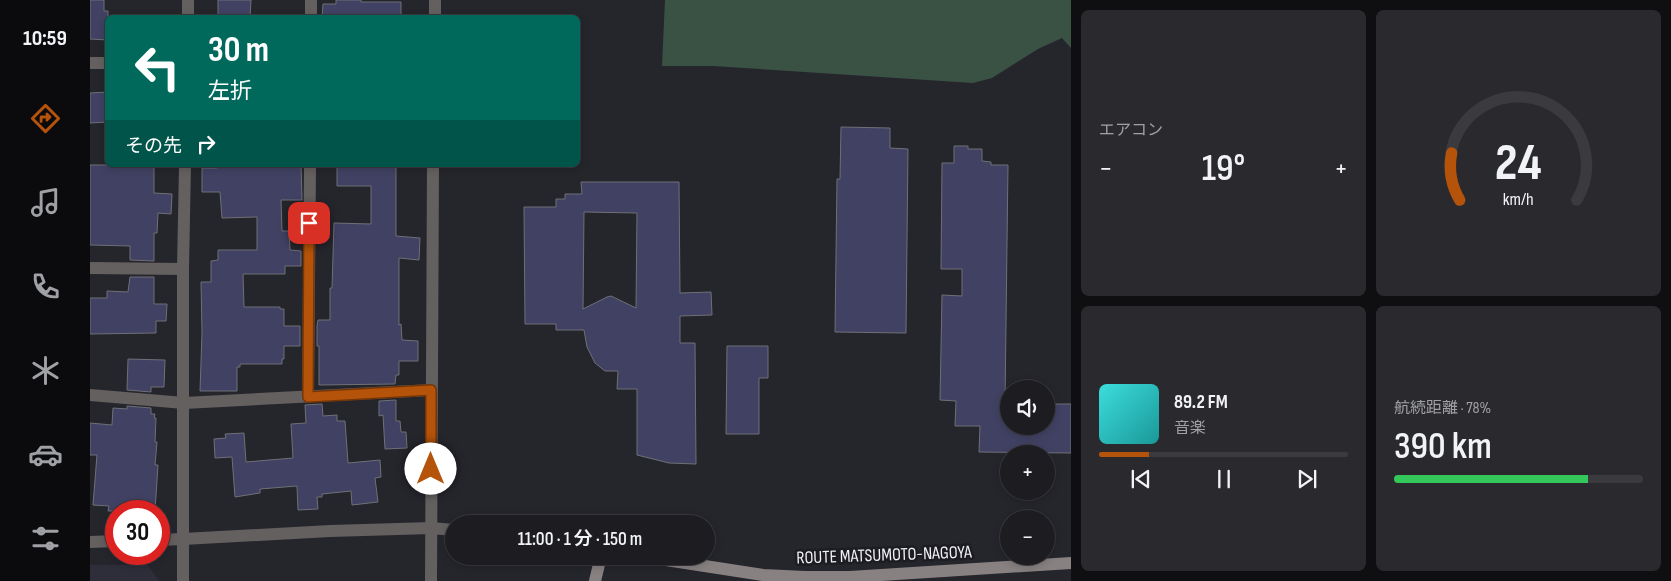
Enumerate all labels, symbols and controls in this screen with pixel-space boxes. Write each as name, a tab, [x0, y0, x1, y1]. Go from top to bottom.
text: 10:59	[23, 25, 67, 52]
text: 30 m	[208, 29, 269, 72]
icon: left	[125, 35, 190, 100]
text: 左折	[208, 78, 252, 105]
icon: directions	[28, 101, 63, 136]
text: エアコン	[1099, 121, 1163, 140]
icon: right	[192, 130, 220, 158]
text: 24	[1495, 132, 1542, 195]
text: その先	[125, 135, 182, 158]
text: 19°	[1202, 146, 1245, 191]
text: −	[1099, 152, 1113, 185]
text: +	[1334, 152, 1348, 185]
icon: music	[28, 185, 63, 220]
text: km/h	[1503, 189, 1534, 210]
pin	[288, 202, 330, 244]
icon: arrive	[295, 209, 323, 237]
icon: phone	[28, 269, 63, 304]
icon: climate	[28, 353, 63, 388]
map controls	[1000, 380, 1055, 565]
button: sound	[1000, 380, 1055, 435]
text: 89.2 FM	[1174, 391, 1228, 414]
text: 航続距離 · 78%	[1394, 399, 1491, 418]
text: 音楽	[1174, 419, 1206, 438]
text: 390 km	[1394, 424, 1492, 469]
icon: car	[28, 437, 63, 472]
position arrow	[404, 442, 456, 494]
button: +	[1000, 445, 1055, 500]
icon: previous	[1127, 465, 1155, 493]
icon: pause	[1210, 465, 1238, 493]
icon: next	[1293, 465, 1321, 493]
speed limit sign: 30	[105, 500, 170, 565]
button: −	[1000, 510, 1055, 565]
icon: filters	[28, 521, 63, 556]
text: 11:00 · 1 分 · 150 m	[518, 528, 642, 551]
street label: ROUTE MATSUMOTO-NAGOYA	[796, 541, 972, 569]

